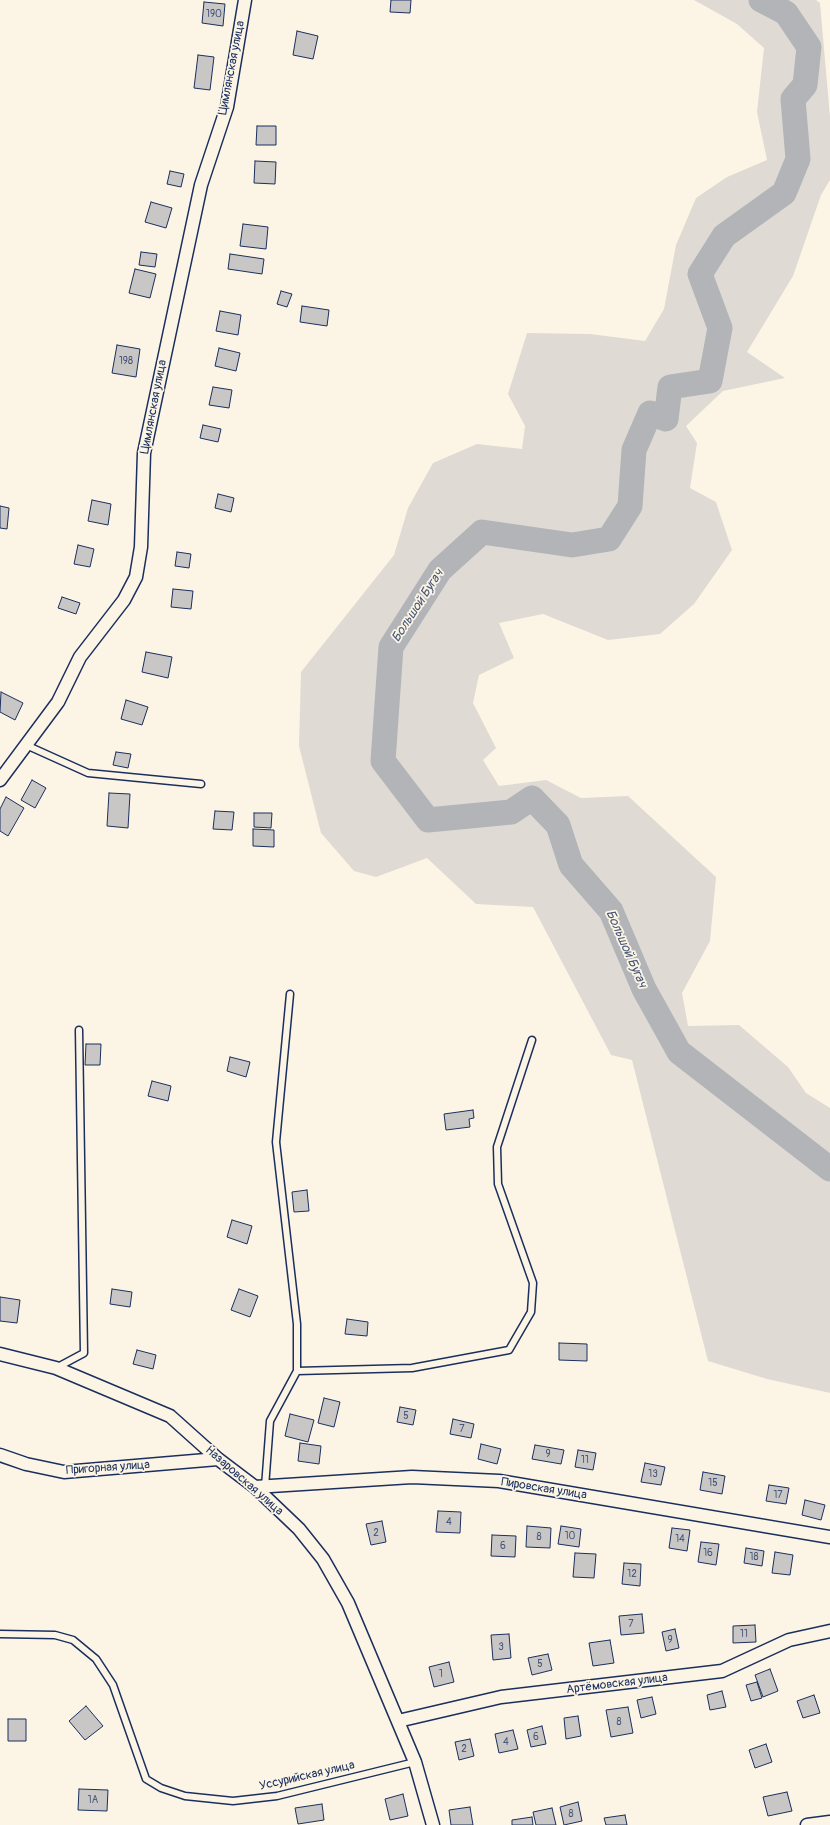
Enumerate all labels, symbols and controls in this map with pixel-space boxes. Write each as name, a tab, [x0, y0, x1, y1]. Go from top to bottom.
house number: 190	[206, 8, 222, 20]
street label: Цимлянская улица	[216, 20, 248, 116]
house number: 198	[119, 355, 133, 367]
street label: Цимлянская улица	[138, 359, 170, 455]
water label: Большой Бугач	[389, 567, 447, 645]
water label: Большой Бугач	[602, 908, 650, 990]
house number: 5	[403, 1410, 409, 1422]
house number: 7	[459, 1423, 465, 1435]
street label: Назаровская улица	[202, 1443, 286, 1519]
house number: 9	[545, 1448, 551, 1460]
house number: 11	[581, 1454, 589, 1466]
street label: Пригорная улица	[66, 1458, 150, 1478]
house number: 13	[648, 1468, 658, 1480]
street label: Пировская улица	[500, 1475, 588, 1503]
house number: 15	[708, 1477, 718, 1489]
house number: 17	[773, 1489, 783, 1501]
house number: 4	[446, 1516, 452, 1528]
house number: 2	[373, 1527, 379, 1539]
house number: 10	[565, 1530, 575, 1542]
house number: 8	[536, 1531, 542, 1543]
house number: 14	[675, 1533, 685, 1545]
house number: 6	[500, 1540, 506, 1552]
house number: 16	[703, 1547, 713, 1559]
house number: 18	[750, 1551, 758, 1563]
house number: 12	[627, 1568, 637, 1580]
house number: 7	[628, 1618, 634, 1630]
house number: 11	[740, 1628, 748, 1640]
house number: 9	[667, 1634, 673, 1646]
house number: 3	[498, 1641, 504, 1653]
house number: 5	[537, 1658, 543, 1670]
house number: 1	[439, 1668, 443, 1680]
street label: Артёмовская улица	[565, 1671, 669, 1697]
house number: 8	[616, 1716, 622, 1728]
house number: 6	[533, 1731, 539, 1743]
house number: 4	[503, 1736, 509, 1748]
house number: 2	[461, 1743, 467, 1755]
street label: Уссурийская улица	[258, 1758, 356, 1794]
house number: 1А	[88, 1794, 98, 1806]
house number: 8	[568, 1808, 574, 1820]

